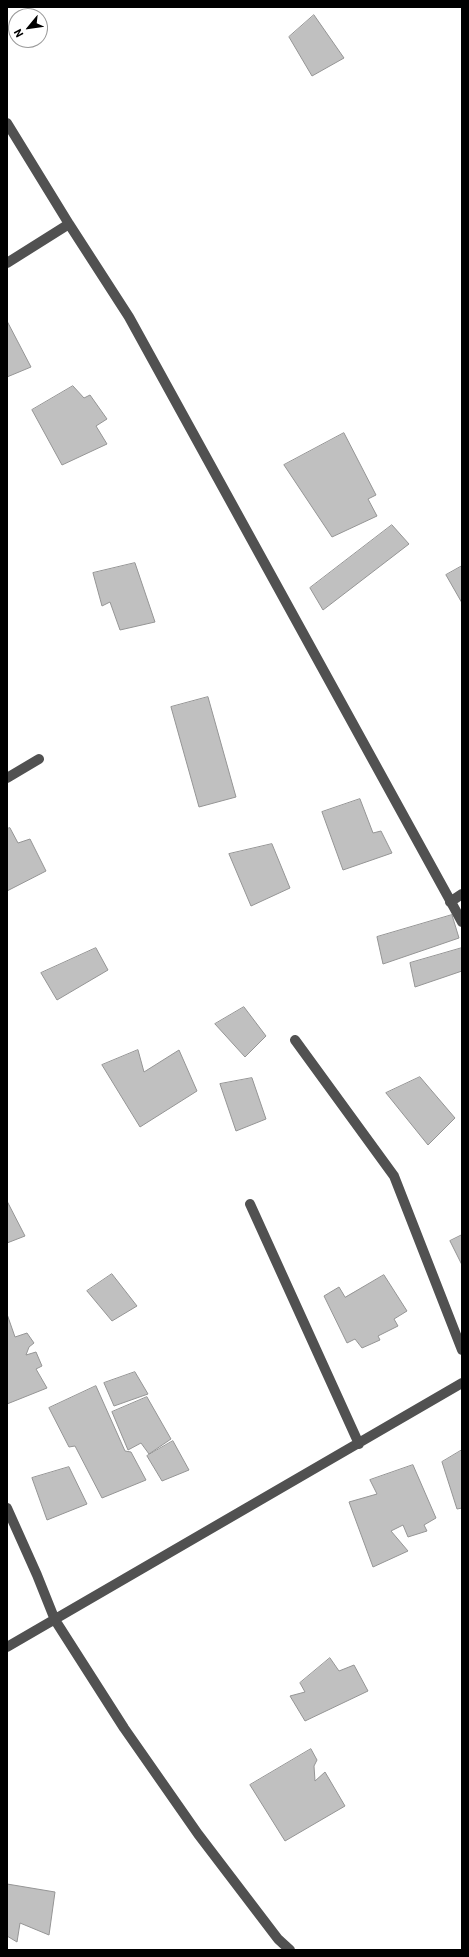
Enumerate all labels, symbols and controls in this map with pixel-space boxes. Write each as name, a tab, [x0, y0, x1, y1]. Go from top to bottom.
north arrow	[8, 8, 48, 48]
text: N	[10, 27, 25, 40]

